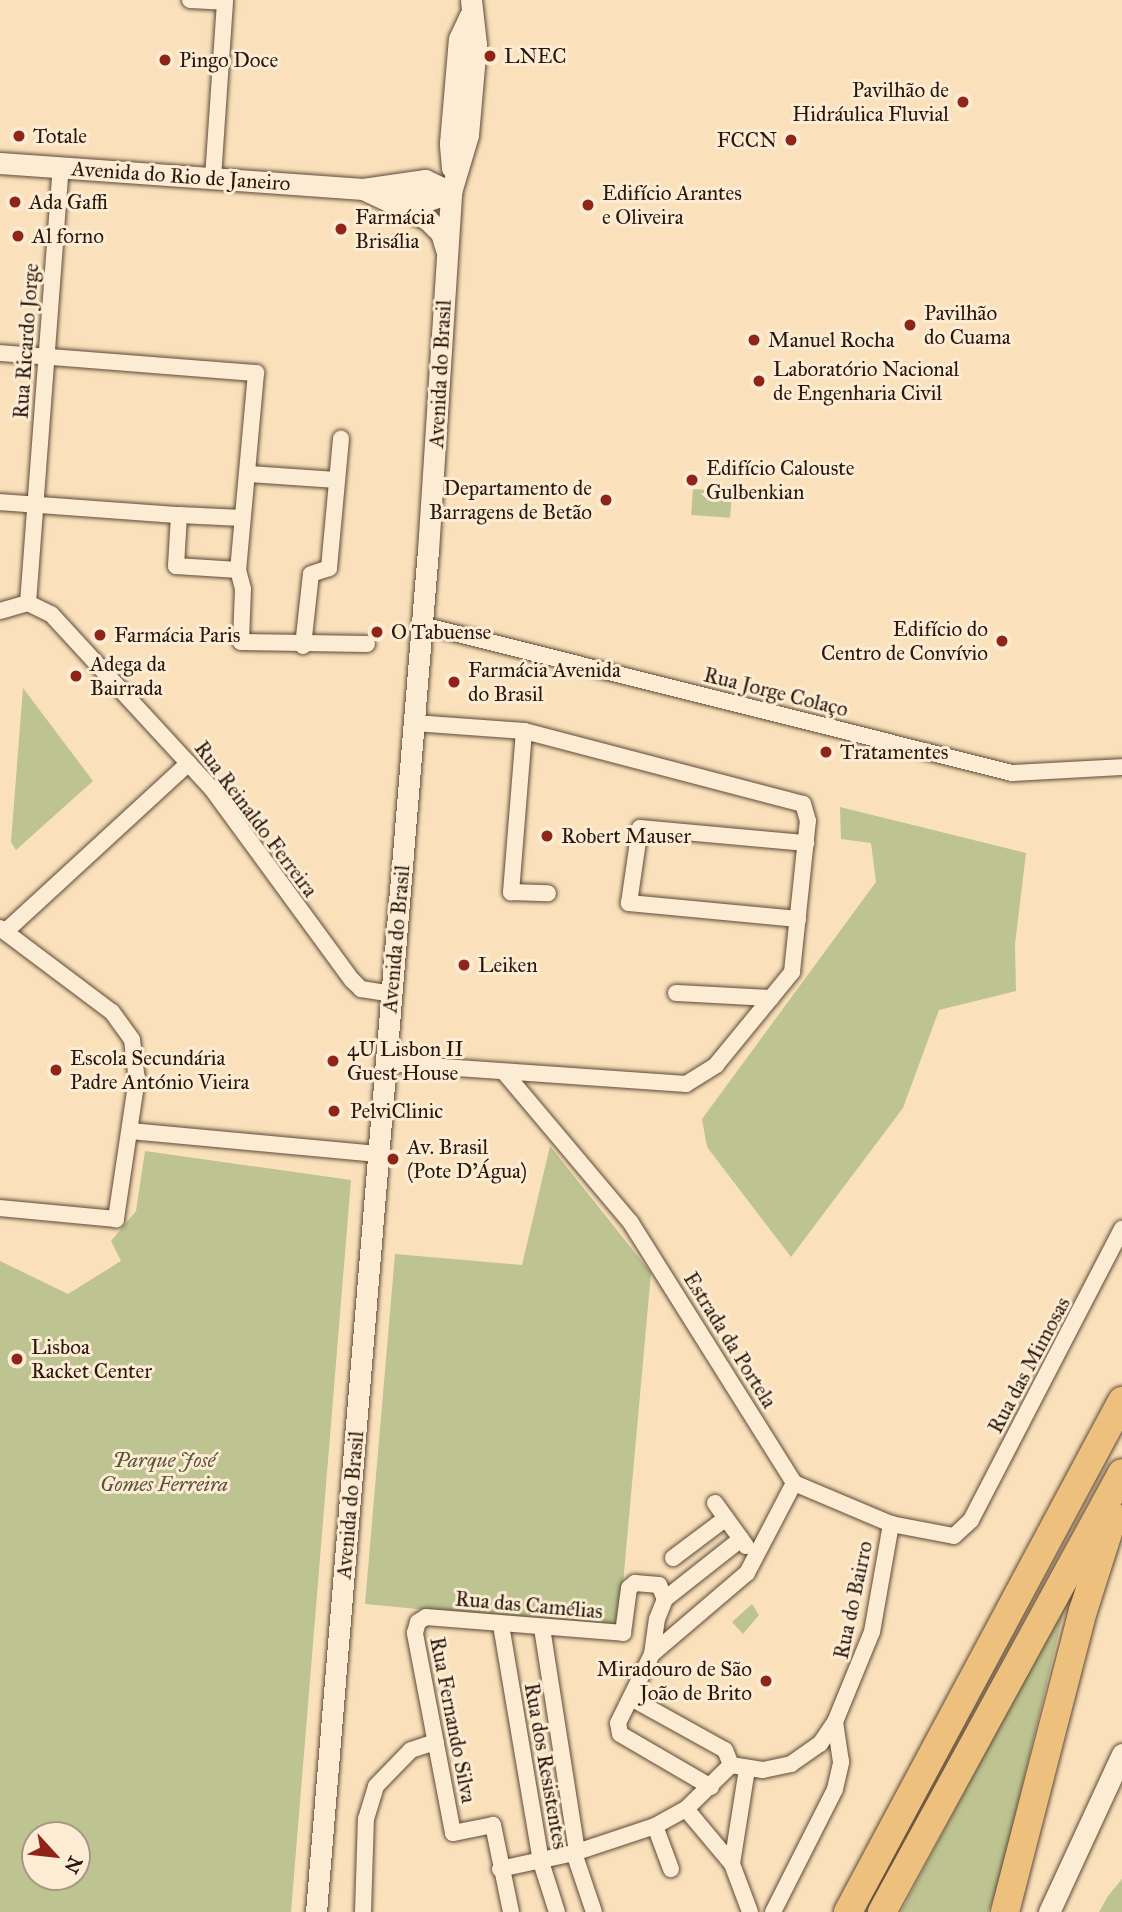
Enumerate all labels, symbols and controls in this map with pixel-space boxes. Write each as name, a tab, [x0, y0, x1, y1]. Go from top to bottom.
place label: LNEC	[504, 43, 567, 69]
place label: Pingo Doce	[179, 47, 278, 73]
marker: LNEC	[482, 48, 498, 64]
marker: Pingo Doce	[157, 52, 173, 68]
place label: Pavilhão de Hidráulica Fluvial	[792, 77, 949, 127]
marker: Pavilhão de Hidráulica Fluvial	[955, 94, 971, 110]
place label: Totale	[33, 123, 87, 149]
place label: FCCN	[717, 127, 777, 153]
marker: Totale	[11, 128, 27, 144]
marker: FCCN	[783, 132, 799, 148]
street label: Avenida do Rio de Janeiro	[71, 156, 291, 196]
place label: Edifício Arantes e Oliveira	[602, 180, 742, 230]
place label: Ada Gaffi	[29, 189, 108, 215]
marker: Ada Gaffi	[7, 194, 23, 210]
marker: Edifício Arantes e Oliveira	[580, 197, 596, 213]
place label: Farmácia Brisália	[355, 204, 435, 254]
marker: Farmácia Brisália	[333, 221, 349, 237]
place label: Al forno	[32, 223, 104, 249]
marker: Al forno	[10, 228, 26, 244]
street label: Rua Ricardo Jorge	[8, 262, 44, 420]
street label: Avenida do Brasil	[424, 299, 456, 449]
place label: Pavilhão do Cuama	[924, 300, 1011, 350]
marker: Pavilhão do Cuama	[902, 317, 918, 333]
place label: Manuel Rocha	[768, 327, 895, 353]
marker: Manuel Rocha	[746, 332, 762, 348]
place label: Laboratório Nacional de Engenharia Civil	[773, 356, 959, 406]
marker: Laboratório Nacional de Engenharia Civil	[751, 373, 767, 389]
place label: Edifício Calouste Gulbenkian	[706, 455, 854, 505]
marker: Edifício Calouste Gulbenkian	[684, 472, 700, 488]
place label: Departamento de Barragens de Betão	[429, 475, 592, 525]
marker: Departamento de Barragens de Betão	[598, 492, 614, 508]
place label: Edifício do Centro de Convívio	[821, 616, 988, 666]
place label: O Tabuense	[391, 619, 491, 645]
place label: Farmácia Paris	[114, 622, 240, 648]
marker: O Tabuense	[369, 624, 385, 640]
marker: Farmácia Paris	[92, 627, 108, 643]
marker: Edifício do Centro de Convívio	[994, 633, 1010, 649]
place label: Adega da Bairrada	[90, 651, 166, 701]
place label: Farmácia Avenida do Brasil	[468, 657, 621, 707]
street label: Rua Jorge Colaço	[701, 662, 851, 722]
marker: Adega da Bairrada	[68, 668, 84, 684]
marker: Farmácia Avenida do Brasil	[446, 674, 462, 690]
street label: Rua Reinaldo Ferreira	[189, 736, 323, 902]
place label: Tratamentes	[840, 739, 948, 765]
marker: Tratamentes	[818, 744, 834, 760]
place label: Robert Mauser	[561, 823, 691, 849]
marker: Robert Mauser	[539, 828, 555, 844]
street label: Avenida do Brasil	[377, 864, 415, 1014]
place label: Leiken	[478, 952, 538, 978]
marker: Leiken	[456, 957, 472, 973]
place label: 4U Lisbon II Guest House	[347, 1036, 464, 1086]
place label: Escola Secundária Padre António Vieira	[70, 1045, 249, 1095]
marker: 4U Lisbon II Guest House	[325, 1053, 341, 1069]
marker: Escola Secundária Padre António Vieira	[48, 1062, 64, 1078]
place label: PelviClinic	[350, 1098, 443, 1124]
marker: PelviClinic	[324, 1101, 344, 1121]
place label: Av. Brasil (Pote D'Água)	[407, 1134, 527, 1184]
marker: Av. Brasil (Pote D'Água)	[385, 1151, 401, 1167]
street label: Estrada da Portela	[678, 1267, 782, 1413]
street label: Rua das Mimosas	[983, 1293, 1075, 1437]
place label: Lisboa Racket Center	[31, 1334, 152, 1384]
marker: Lisboa Racket Center	[9, 1351, 25, 1367]
street label: Avenida do Brasil	[331, 1430, 369, 1580]
park label: Parque José Gomes Ferreira	[100, 1447, 228, 1497]
street label: Rua do Bairro	[828, 1539, 878, 1661]
street label: Rua das Camélias	[454, 1586, 604, 1624]
street label: Rua Fernando Silva	[425, 1635, 481, 1805]
place label: Miradouro de São João de Brito	[597, 1656, 752, 1706]
marker: Miradouro de São João de Brito	[758, 1673, 774, 1689]
street label: Rua dos Resistentes	[519, 1681, 573, 1851]
north arrow	[21, 1821, 91, 1891]
text: N	[59, 1852, 87, 1877]

